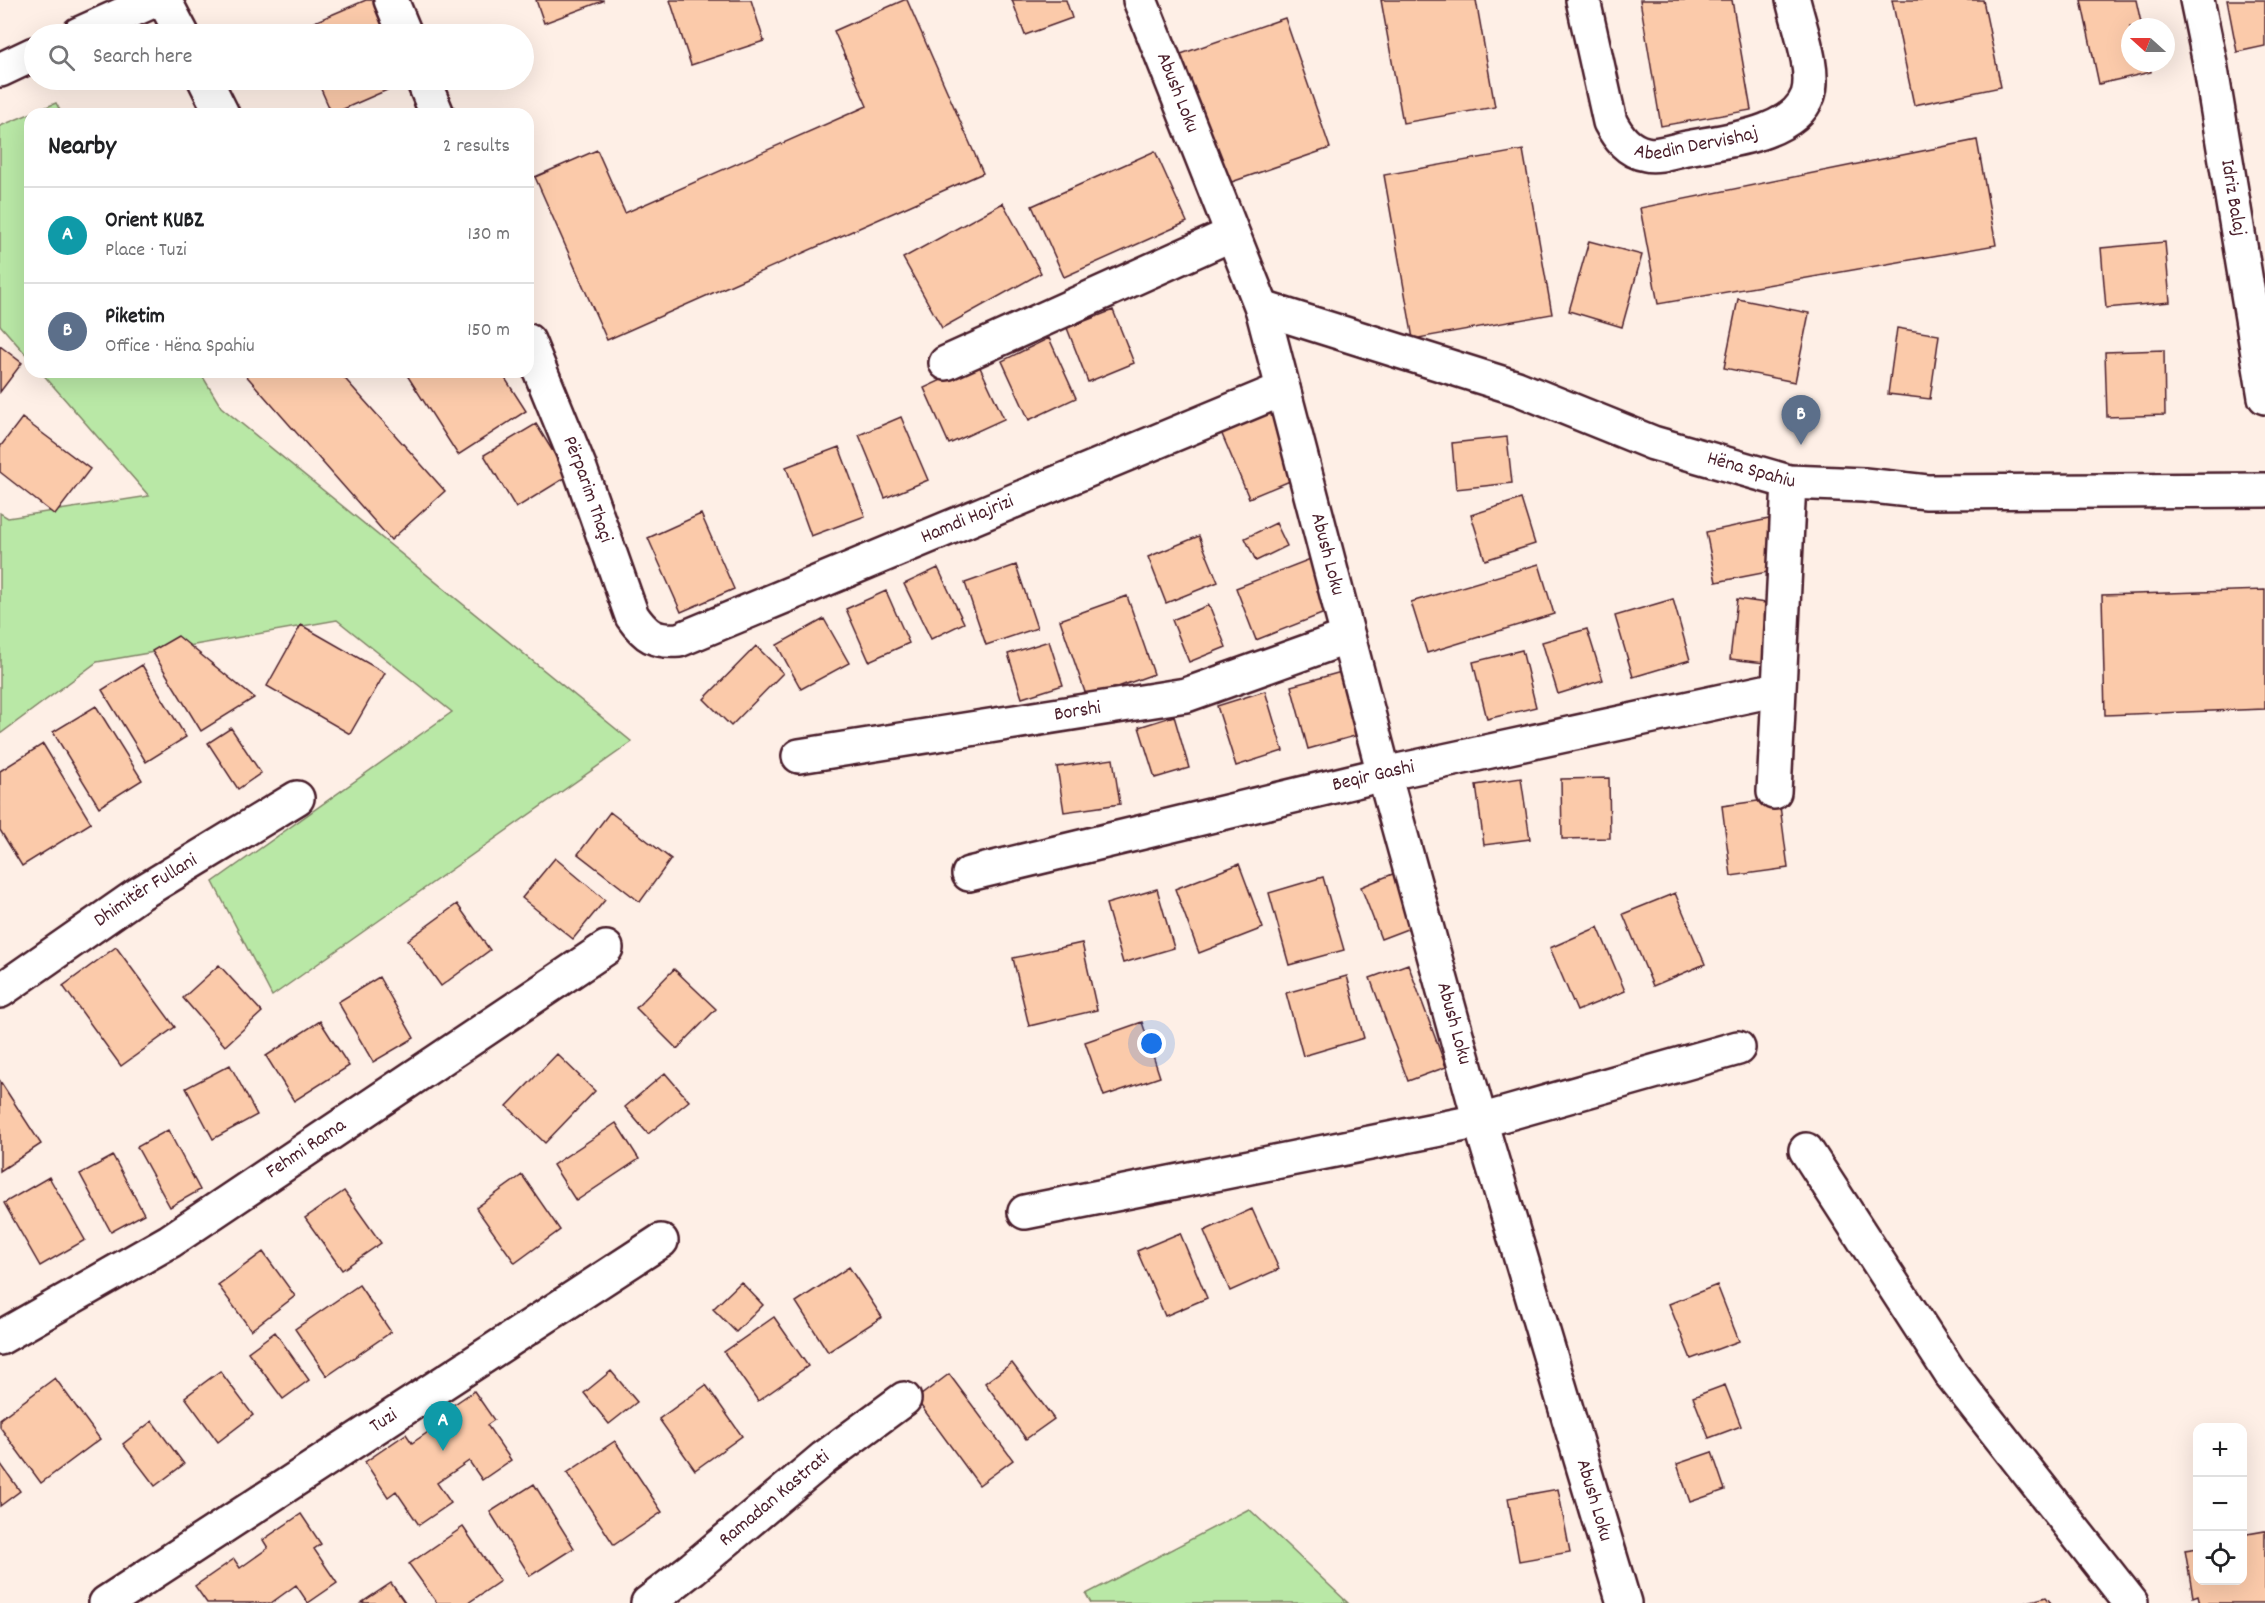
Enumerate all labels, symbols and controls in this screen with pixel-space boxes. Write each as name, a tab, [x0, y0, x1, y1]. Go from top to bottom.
north arrow	[2121, 18, 2175, 72]
search box	[24, 24, 534, 90]
icon: search	[45, 41, 78, 74]
text: Search here	[93, 42, 192, 73]
street label: Abush Loku	[1148, 49, 1205, 137]
street label: Abedin Dervishaj	[1630, 120, 1762, 169]
text: Nearby	[48, 129, 116, 166]
text: 2 results	[443, 133, 510, 161]
street label: Idriz Balaj	[2212, 158, 2252, 238]
text: Orient KUBZ	[105, 206, 204, 237]
text: A	[62, 221, 73, 249]
text: 130 m	[468, 221, 510, 249]
text: Place · Tuzi	[105, 237, 187, 265]
text: Piketim	[105, 302, 165, 333]
text: B	[63, 317, 72, 345]
text: 150 m	[467, 317, 510, 345]
text: Office · Hëna Spahiu	[105, 333, 255, 361]
pin: B	[1782, 396, 1820, 445]
street label: Përparim Thaçi	[554, 432, 619, 547]
street label: Hëna Spahiu	[1703, 445, 1796, 496]
street label: Hamdi Hajrizi	[917, 488, 1019, 552]
street label: Abush Loku	[1302, 510, 1351, 599]
street label: Borshi	[1052, 695, 1103, 730]
street label: Beqir Gashi	[1329, 754, 1418, 800]
street label: Dhimitër Fullani	[89, 847, 203, 935]
street label: Abush Loku	[1428, 979, 1478, 1068]
your location	[1137, 1029, 1166, 1058]
street label: Fehmi Rama	[261, 1112, 353, 1186]
street label: Tuzi	[365, 1402, 404, 1441]
pin: A	[424, 1402, 462, 1451]
map controls	[2193, 1423, 2247, 1585]
button: +	[2193, 1423, 2247, 1477]
street label: Ramadan Kastrati	[713, 1444, 836, 1554]
street label: Abush Loku	[1568, 1456, 1619, 1545]
button: −	[2193, 1477, 2247, 1531]
button: locate	[2193, 1531, 2247, 1585]

